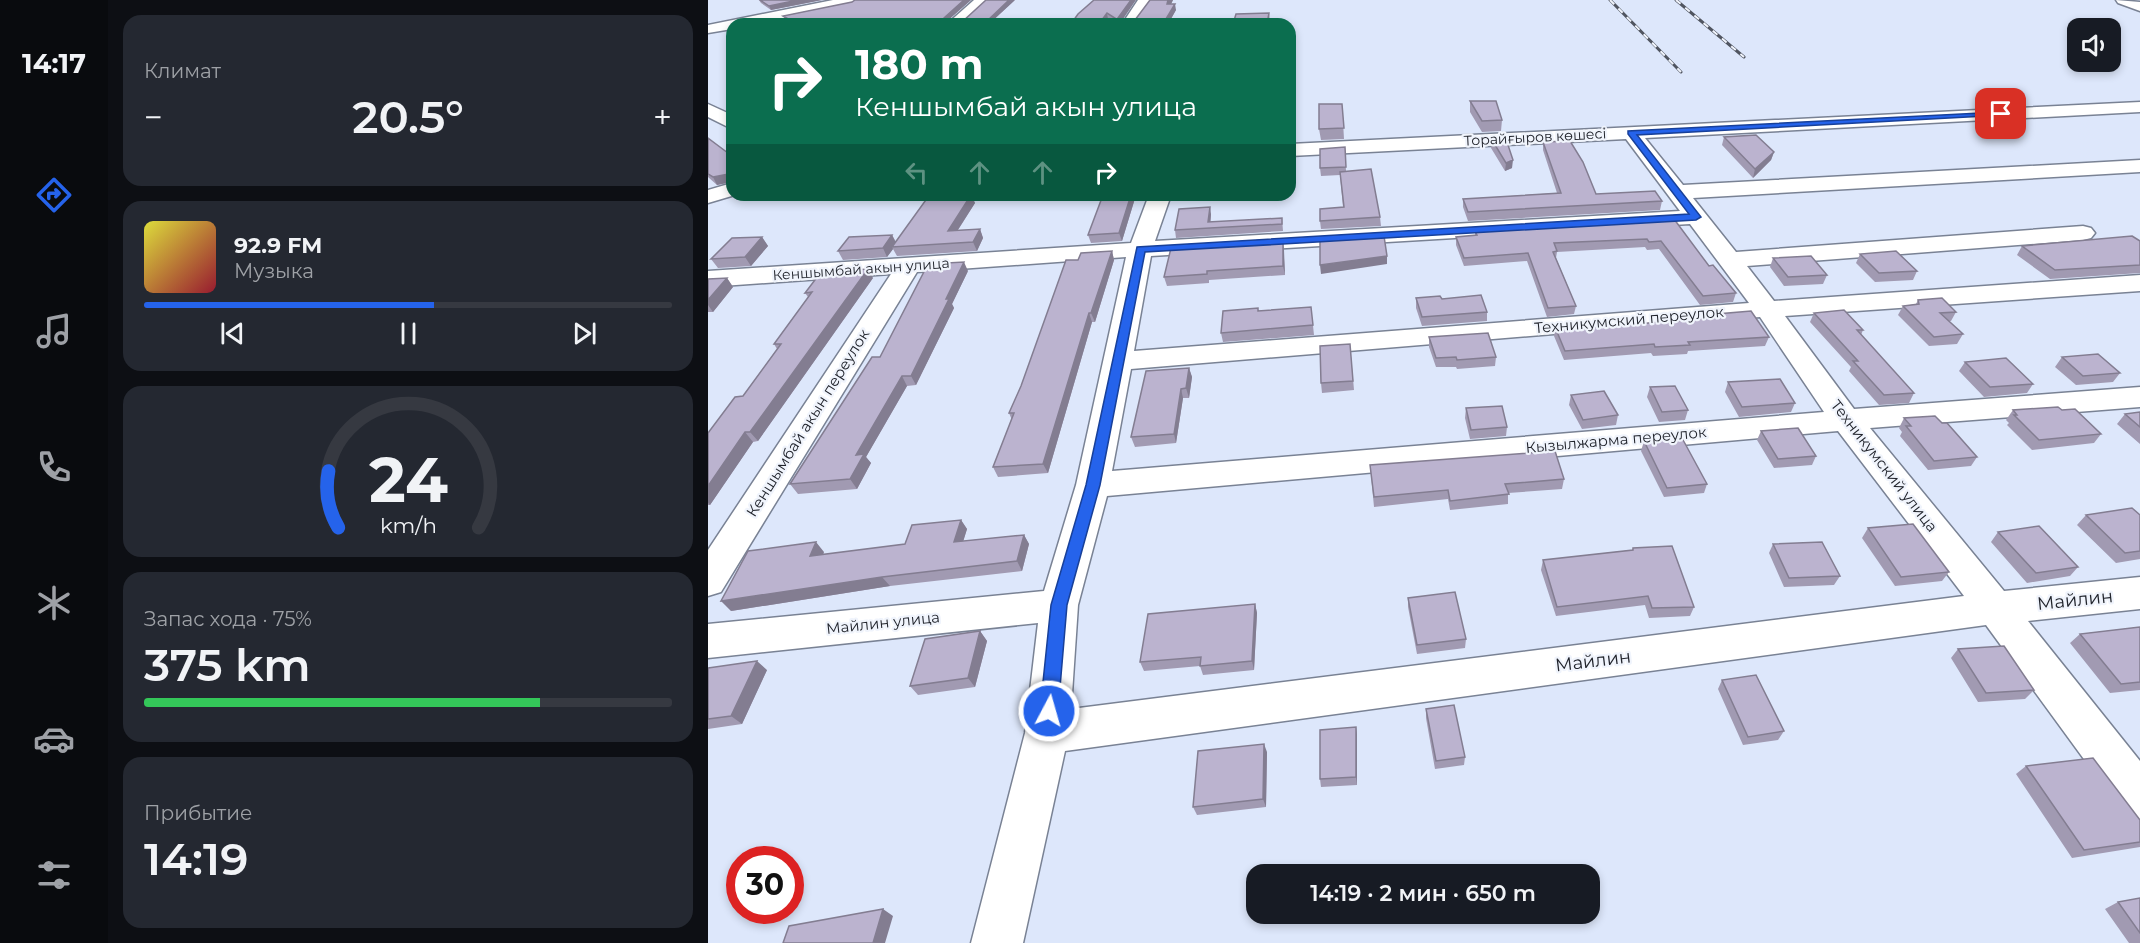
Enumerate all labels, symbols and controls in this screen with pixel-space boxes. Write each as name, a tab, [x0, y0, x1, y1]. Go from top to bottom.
map controls	[2067, 18, 2121, 72]
button: sound	[2067, 18, 2121, 72]
text: 180 m	[855, 38, 984, 90]
icon: right	[756, 42, 834, 120]
text: 14:17	[22, 47, 86, 80]
text: Климат	[144, 59, 221, 83]
pin	[1975, 88, 2026, 139]
text: 20.5°	[352, 89, 464, 144]
text: Кеншымбай акын улица	[855, 90, 1197, 123]
text: −	[144, 97, 163, 137]
text: +	[653, 97, 672, 137]
icon: arrive	[1984, 97, 2017, 130]
street label: Торайғыров көшесі	[1463, 124, 1607, 150]
icon: left	[900, 156, 933, 189]
icon: ahead	[963, 156, 996, 189]
icon: ahead	[1026, 156, 1059, 189]
icon: right	[1089, 156, 1122, 189]
icon: directions	[33, 174, 75, 216]
text: 92.9 FM	[234, 232, 322, 259]
street label: Кеншымбай акын улица	[772, 254, 950, 284]
text: Музыка	[234, 259, 314, 283]
street label: Техникумский переулок	[1533, 302, 1725, 337]
icon: music	[33, 310, 75, 352]
icon: previous	[216, 317, 249, 350]
icon: pause	[392, 317, 425, 350]
icon: next	[568, 317, 601, 350]
street label: Кеншымбай акын переулок	[742, 325, 873, 520]
street label: Техникумский улица	[1827, 396, 1942, 536]
street label: Кызылжарма переулок	[1525, 422, 1708, 457]
text: 24	[368, 443, 448, 519]
icon: phone	[33, 446, 75, 488]
text: km/h	[379, 513, 437, 539]
icon: climate	[33, 582, 75, 624]
street label: Майлин	[2036, 585, 2114, 615]
text: Запас хода · 75%	[144, 607, 312, 631]
street label: Майлин улица	[825, 607, 941, 638]
text: 375 km	[144, 637, 311, 692]
street label: Майлин	[1554, 645, 1632, 677]
position arrow	[1017, 679, 1081, 743]
icon: car	[33, 718, 75, 760]
text: Прибытие	[144, 801, 252, 825]
text: 14:19	[144, 831, 248, 886]
speed limit sign: 30	[726, 846, 804, 924]
icon: filters	[33, 854, 75, 896]
text: 14:19 · 2 мин · 650 m	[1310, 880, 1536, 907]

